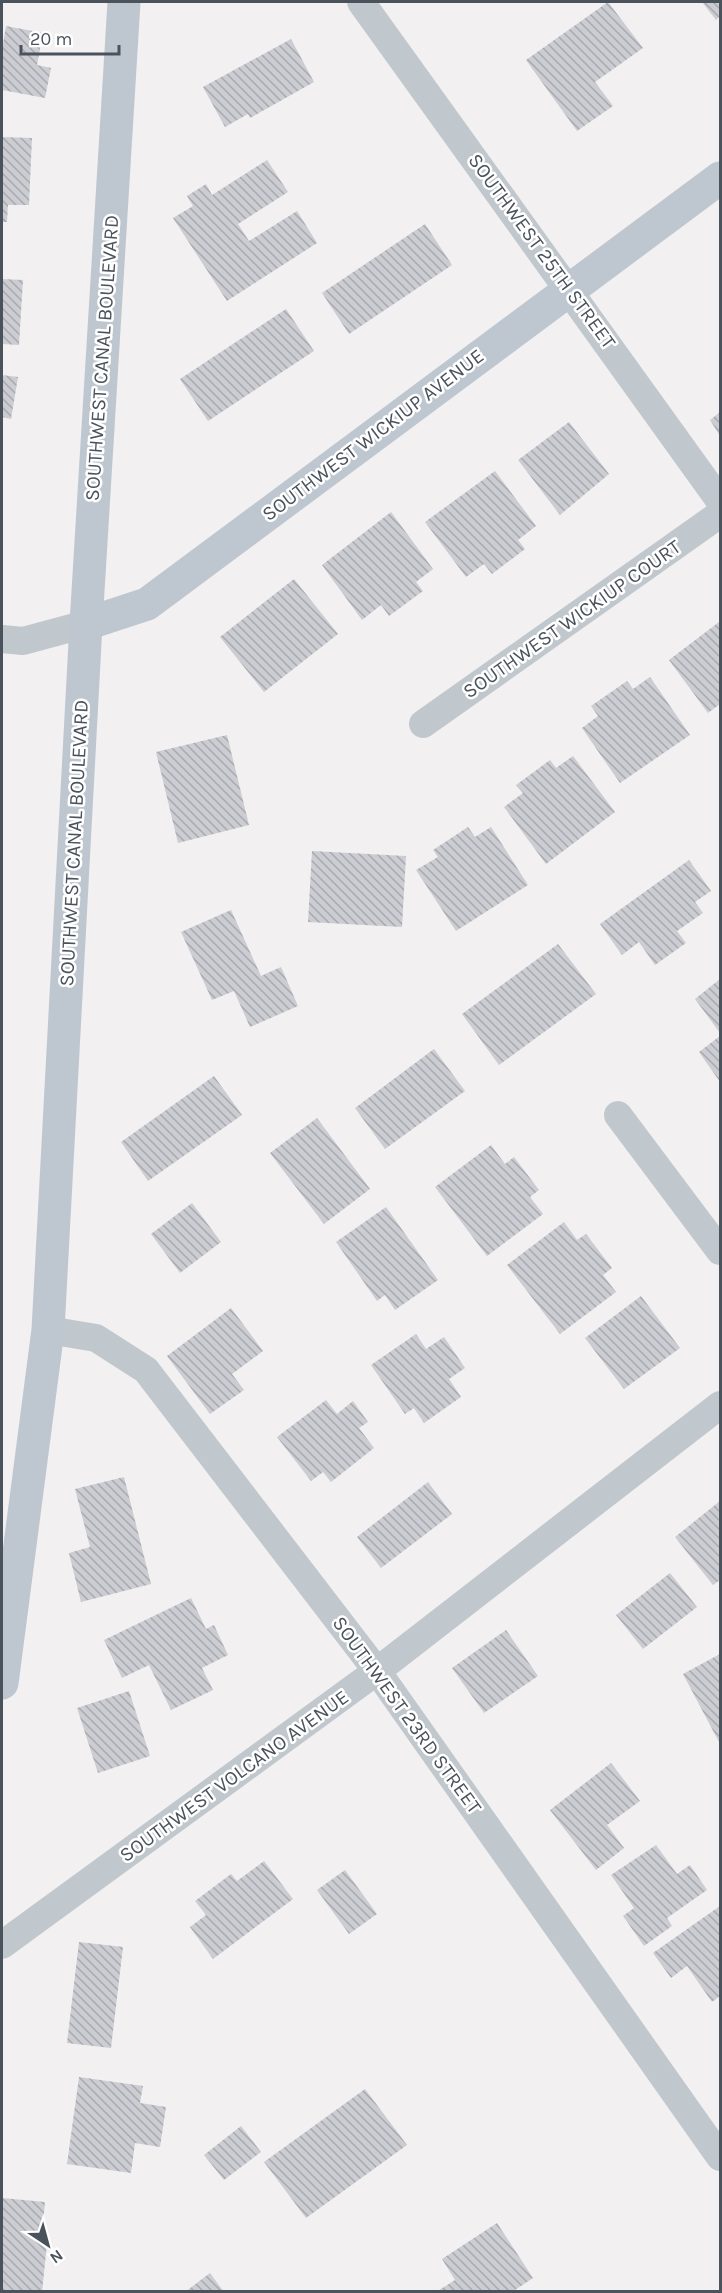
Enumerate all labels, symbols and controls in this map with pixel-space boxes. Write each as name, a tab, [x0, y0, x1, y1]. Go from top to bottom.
scale bar	[21, 18, 118, 56]
text: 20 m	[30, 28, 72, 50]
street label: SOUTHWEST 25TH STREET	[464, 149, 620, 353]
street label: SOUTHWEST CANAL BOULEVARD	[81, 214, 123, 502]
street label: SOUTHWEST WICKIUP AVENUE	[258, 344, 488, 526]
street label: SOUTHWEST WICKIUP COURT	[459, 535, 685, 703]
street label: SOUTHWEST CANAL BOULEVARD	[55, 699, 93, 987]
street label: SOUTHWEST 23RD STREET	[328, 1612, 486, 1818]
street label: SOUTHWEST VOLCANO AVENUE	[115, 1685, 353, 1867]
north arrow	[18, 2215, 78, 2275]
text: N	[46, 2246, 67, 2268]

